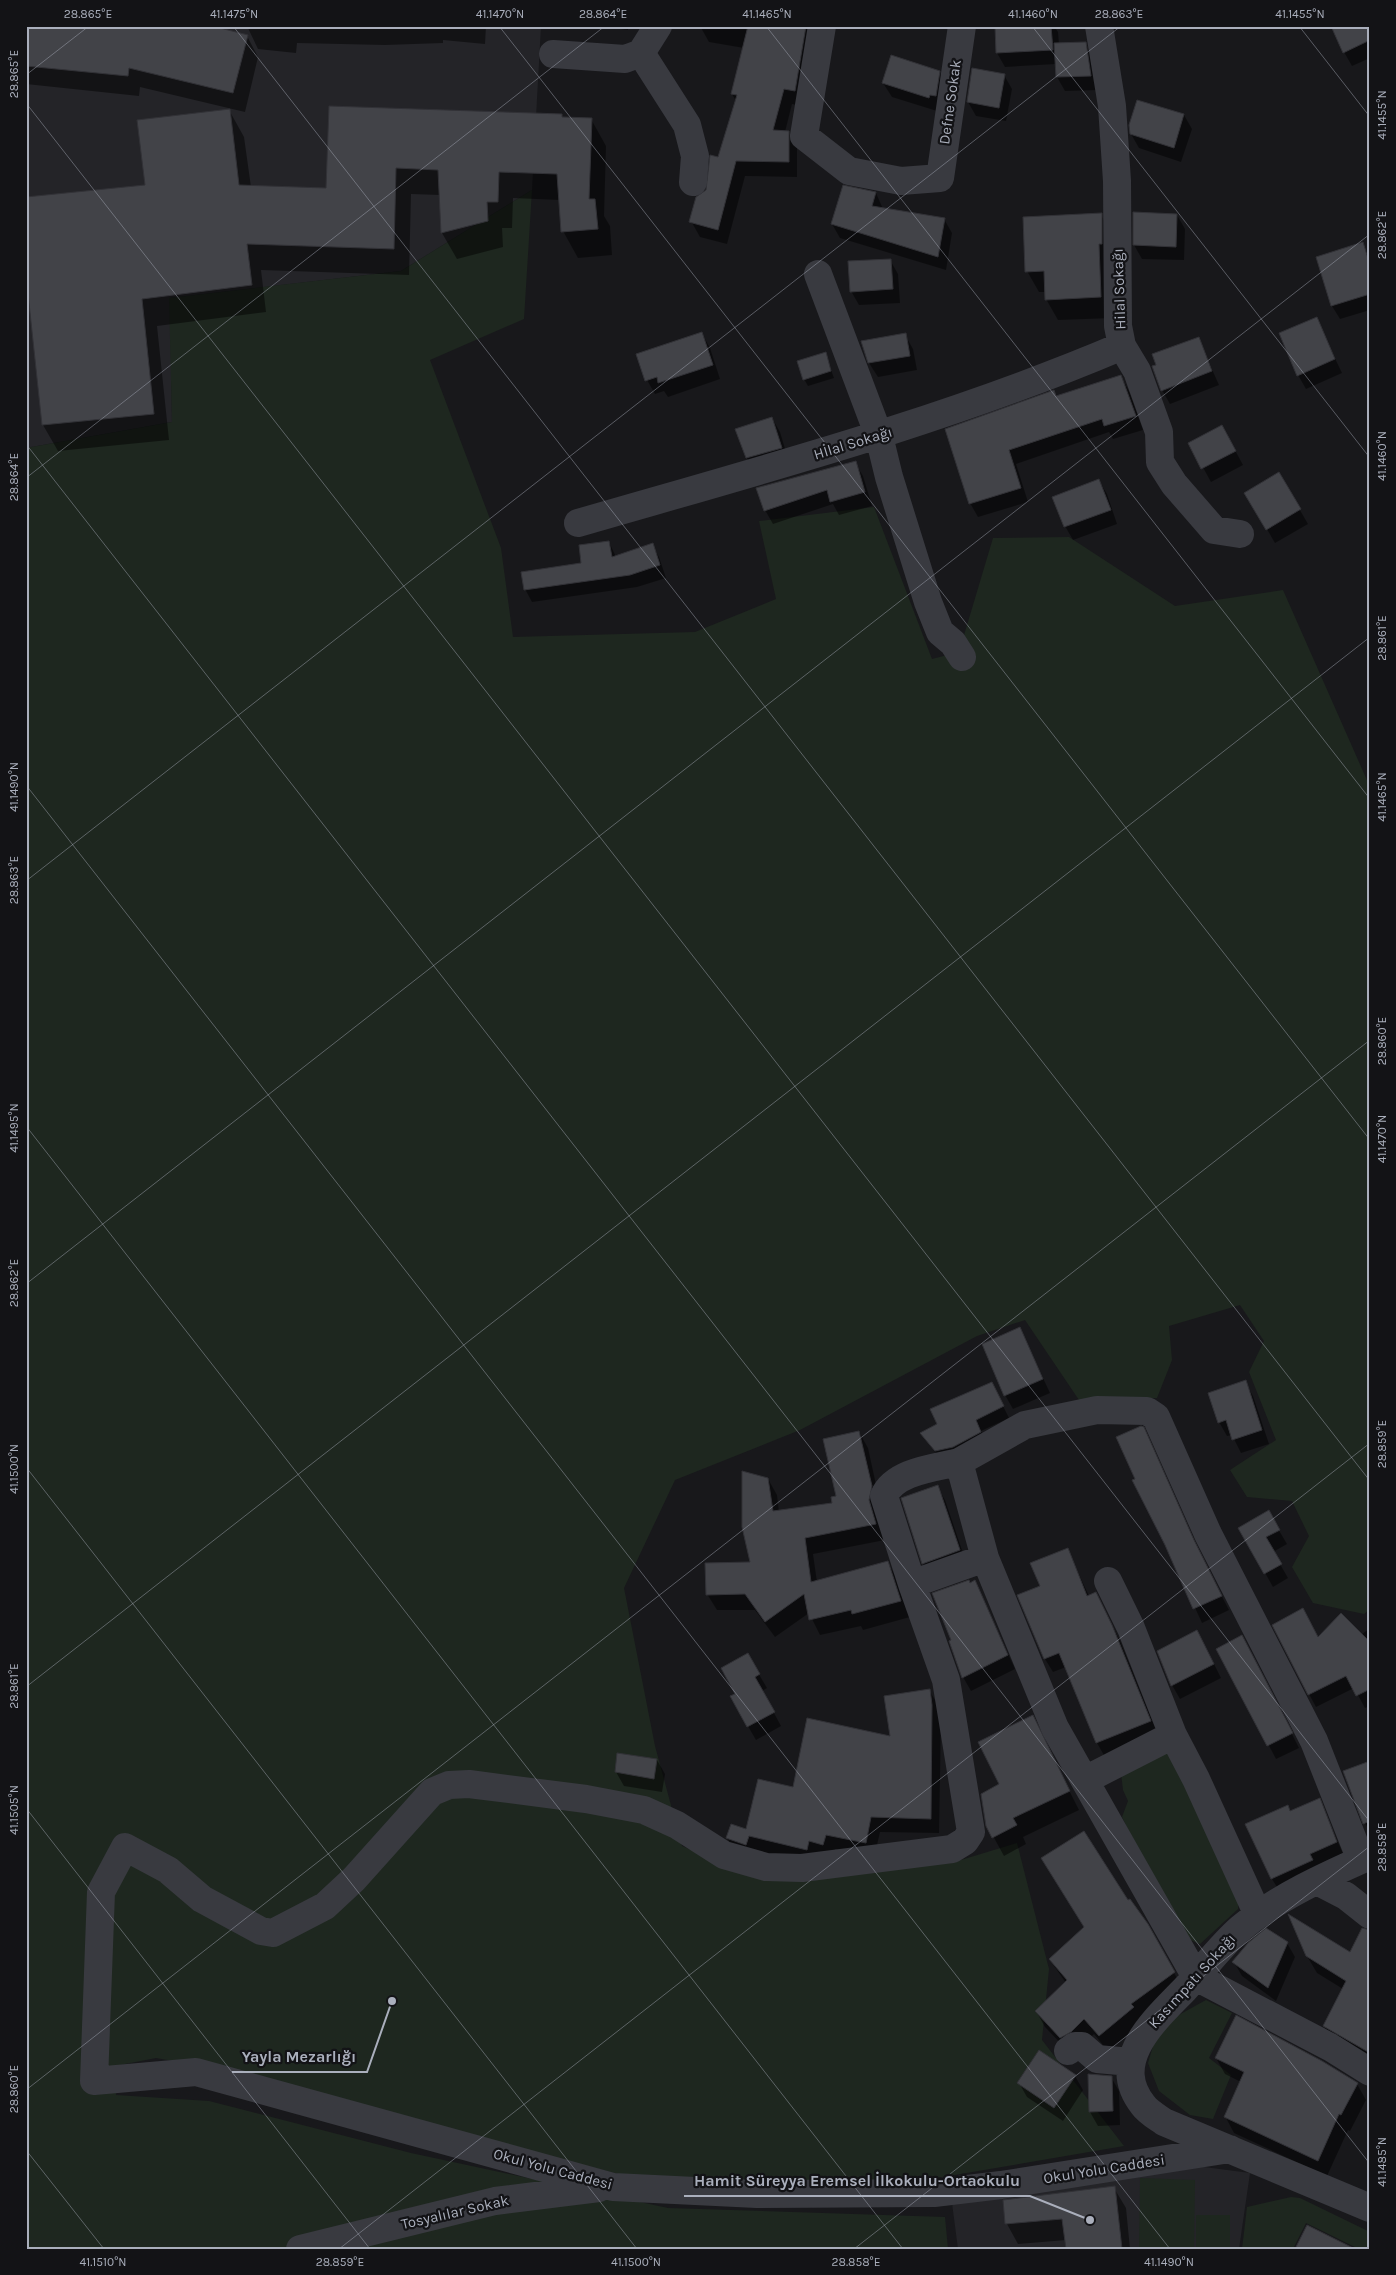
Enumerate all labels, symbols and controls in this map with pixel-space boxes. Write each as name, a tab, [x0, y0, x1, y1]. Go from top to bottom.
text: 28.865°E	[64, 7, 112, 21]
text: 41.1475°N	[210, 7, 258, 21]
text: 41.1470°N	[476, 7, 524, 21]
text: 28.864°E	[579, 7, 627, 21]
text: 41.1465°N	[742, 7, 792, 21]
text: 41.1460°N	[1008, 7, 1058, 21]
text: 28.863°E	[1095, 7, 1143, 21]
text: 41.1455°N	[1275, 7, 1325, 21]
text: 28.865°E	[7, 50, 21, 98]
street label: Defne Sokak	[935, 58, 965, 146]
text: 41.1455°N	[1375, 90, 1389, 140]
text: 28.862°E	[1375, 211, 1389, 259]
street label: Hilal Sokağı	[1109, 248, 1129, 330]
street label: Hİlal Sokağı	[811, 422, 895, 464]
text: 41.1460°N	[1375, 431, 1389, 481]
text: 28.864°E	[7, 453, 21, 501]
text: 28.861°E	[1375, 615, 1389, 661]
text: 41.1490°N	[7, 762, 21, 812]
text: 41.1465°N	[1375, 772, 1389, 822]
text: 28.863°E	[7, 856, 21, 904]
text: 28.860°E	[1375, 1017, 1389, 1065]
text: 41.1495°N	[7, 1103, 21, 1153]
text: 41.1470°N	[1375, 1115, 1389, 1163]
text: 28.862°E	[7, 1259, 21, 1307]
text: 28.859°E	[1375, 1420, 1389, 1468]
text: 41.1500°N	[7, 1444, 21, 1494]
text: 28.861°E	[7, 1663, 21, 1709]
text: 41.1505°N	[7, 1785, 21, 1835]
text: 28.858°E	[1375, 1823, 1389, 1871]
street label: Kasımpatı Sokağı	[1145, 1930, 1239, 2032]
callout: Yayla Mezarlığı	[232, 2041, 367, 2072]
text: Yayla Mezarlığı	[242, 2047, 356, 2066]
text: 28.860°E	[7, 2065, 21, 2113]
text: 41.1485°N	[1375, 2137, 1389, 2187]
street label: Okul Yolu Caddesi	[491, 2144, 615, 2194]
street label: Okul Yolu Caddesi	[1042, 2151, 1166, 2187]
callout: Hamit Süreyya Eremsel İlkokulu-Ortaokulu	[684, 2165, 1030, 2196]
text: Hamit Süreyya Eremsel İlkokulu-Ortaokulu	[694, 2171, 1020, 2190]
street label: Tosyalılar Sokak	[399, 2191, 511, 2233]
text: 41.1510°N	[80, 2255, 126, 2269]
text: 28.859°E	[316, 2255, 364, 2269]
text: 41.1500°N	[611, 2255, 661, 2269]
text: 28.858°E	[832, 2255, 880, 2269]
text: 41.1490°N	[1144, 2255, 1194, 2269]

